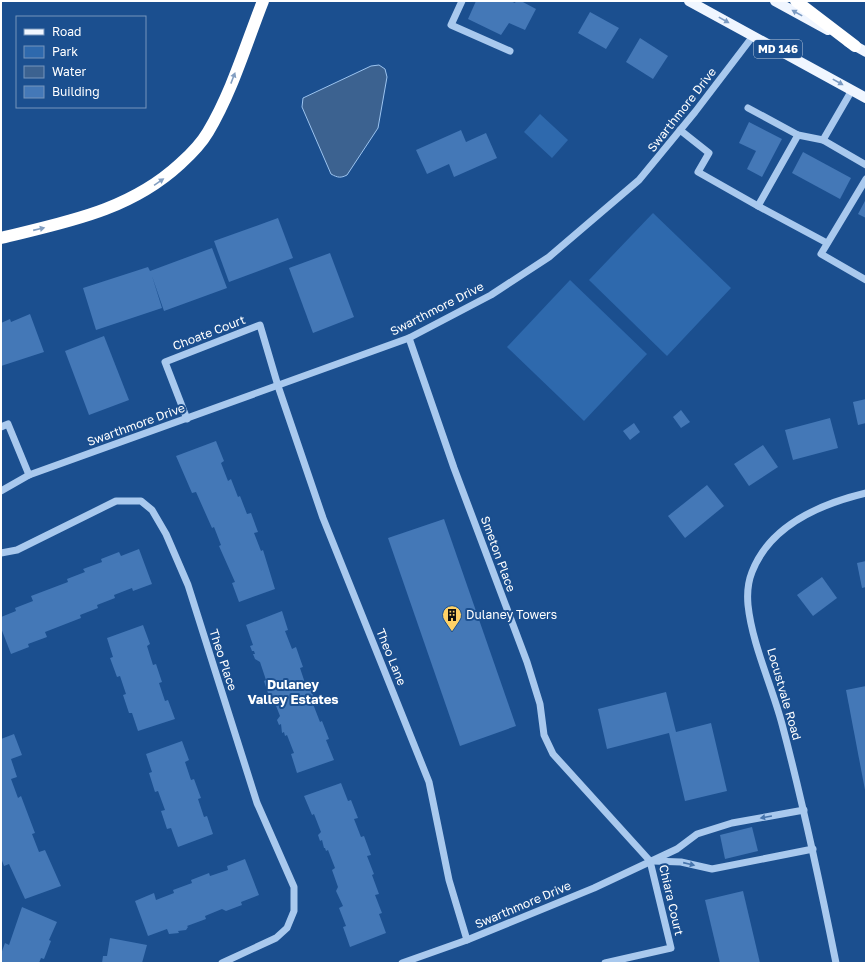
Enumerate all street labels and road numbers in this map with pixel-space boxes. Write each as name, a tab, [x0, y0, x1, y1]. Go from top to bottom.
road number: MD 146	[754, 40, 802, 58]
street label: Swarthmore Drive	[644, 64, 719, 155]
street label: Swarthmore Drive	[387, 278, 486, 339]
street label: Choate Court	[170, 312, 247, 353]
street label: Swarthmore Drive	[85, 400, 187, 449]
street label: Smeton Place	[478, 514, 519, 594]
street label: Theo Lane	[373, 626, 410, 688]
street label: Theo Place	[206, 627, 241, 693]
street label: Locustvale Road	[764, 646, 805, 742]
street label: Chiara Court	[656, 863, 687, 937]
street label: Swarthmore Drive	[472, 877, 573, 932]

